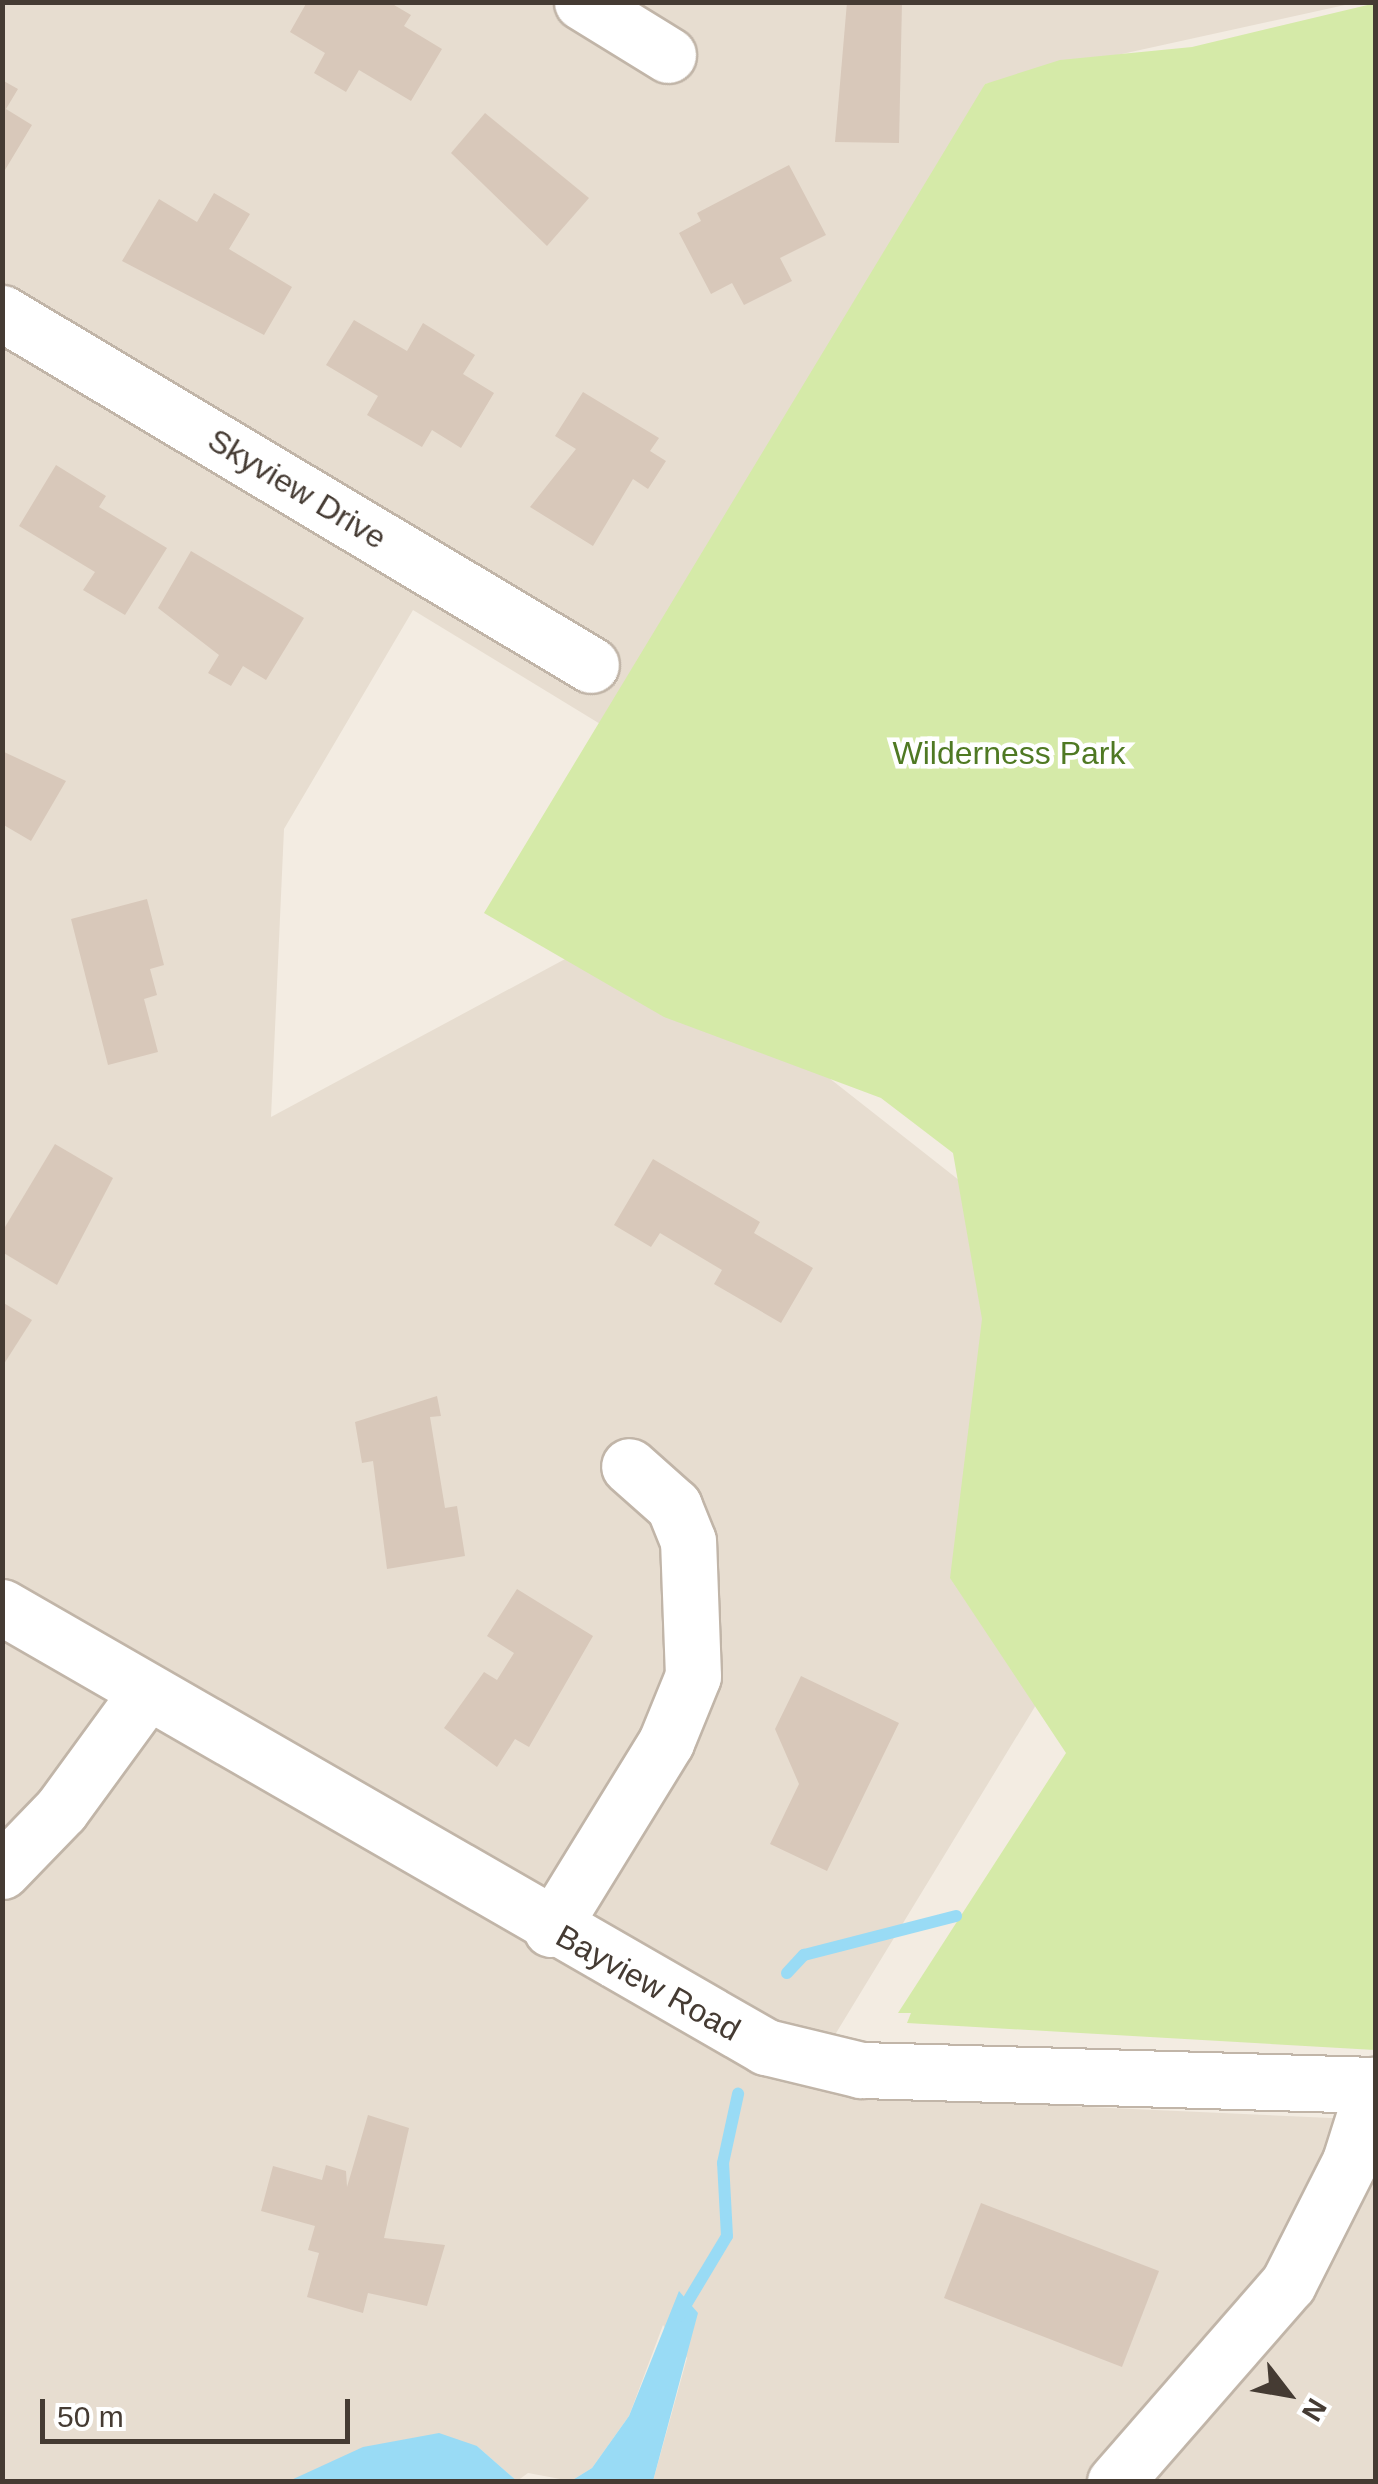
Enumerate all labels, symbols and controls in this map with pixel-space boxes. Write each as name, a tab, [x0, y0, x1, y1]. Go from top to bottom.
street label: Skyview Drive	[201, 421, 393, 557]
park label: Wilderness Park	[893, 734, 1125, 772]
street label: Bayview Road	[549, 1917, 747, 2049]
north arrow	[1238, 2344, 1338, 2444]
scale bar	[45, 2379, 355, 2441]
text: N	[1296, 2393, 1333, 2426]
text: 50 m	[57, 2400, 124, 2433]

